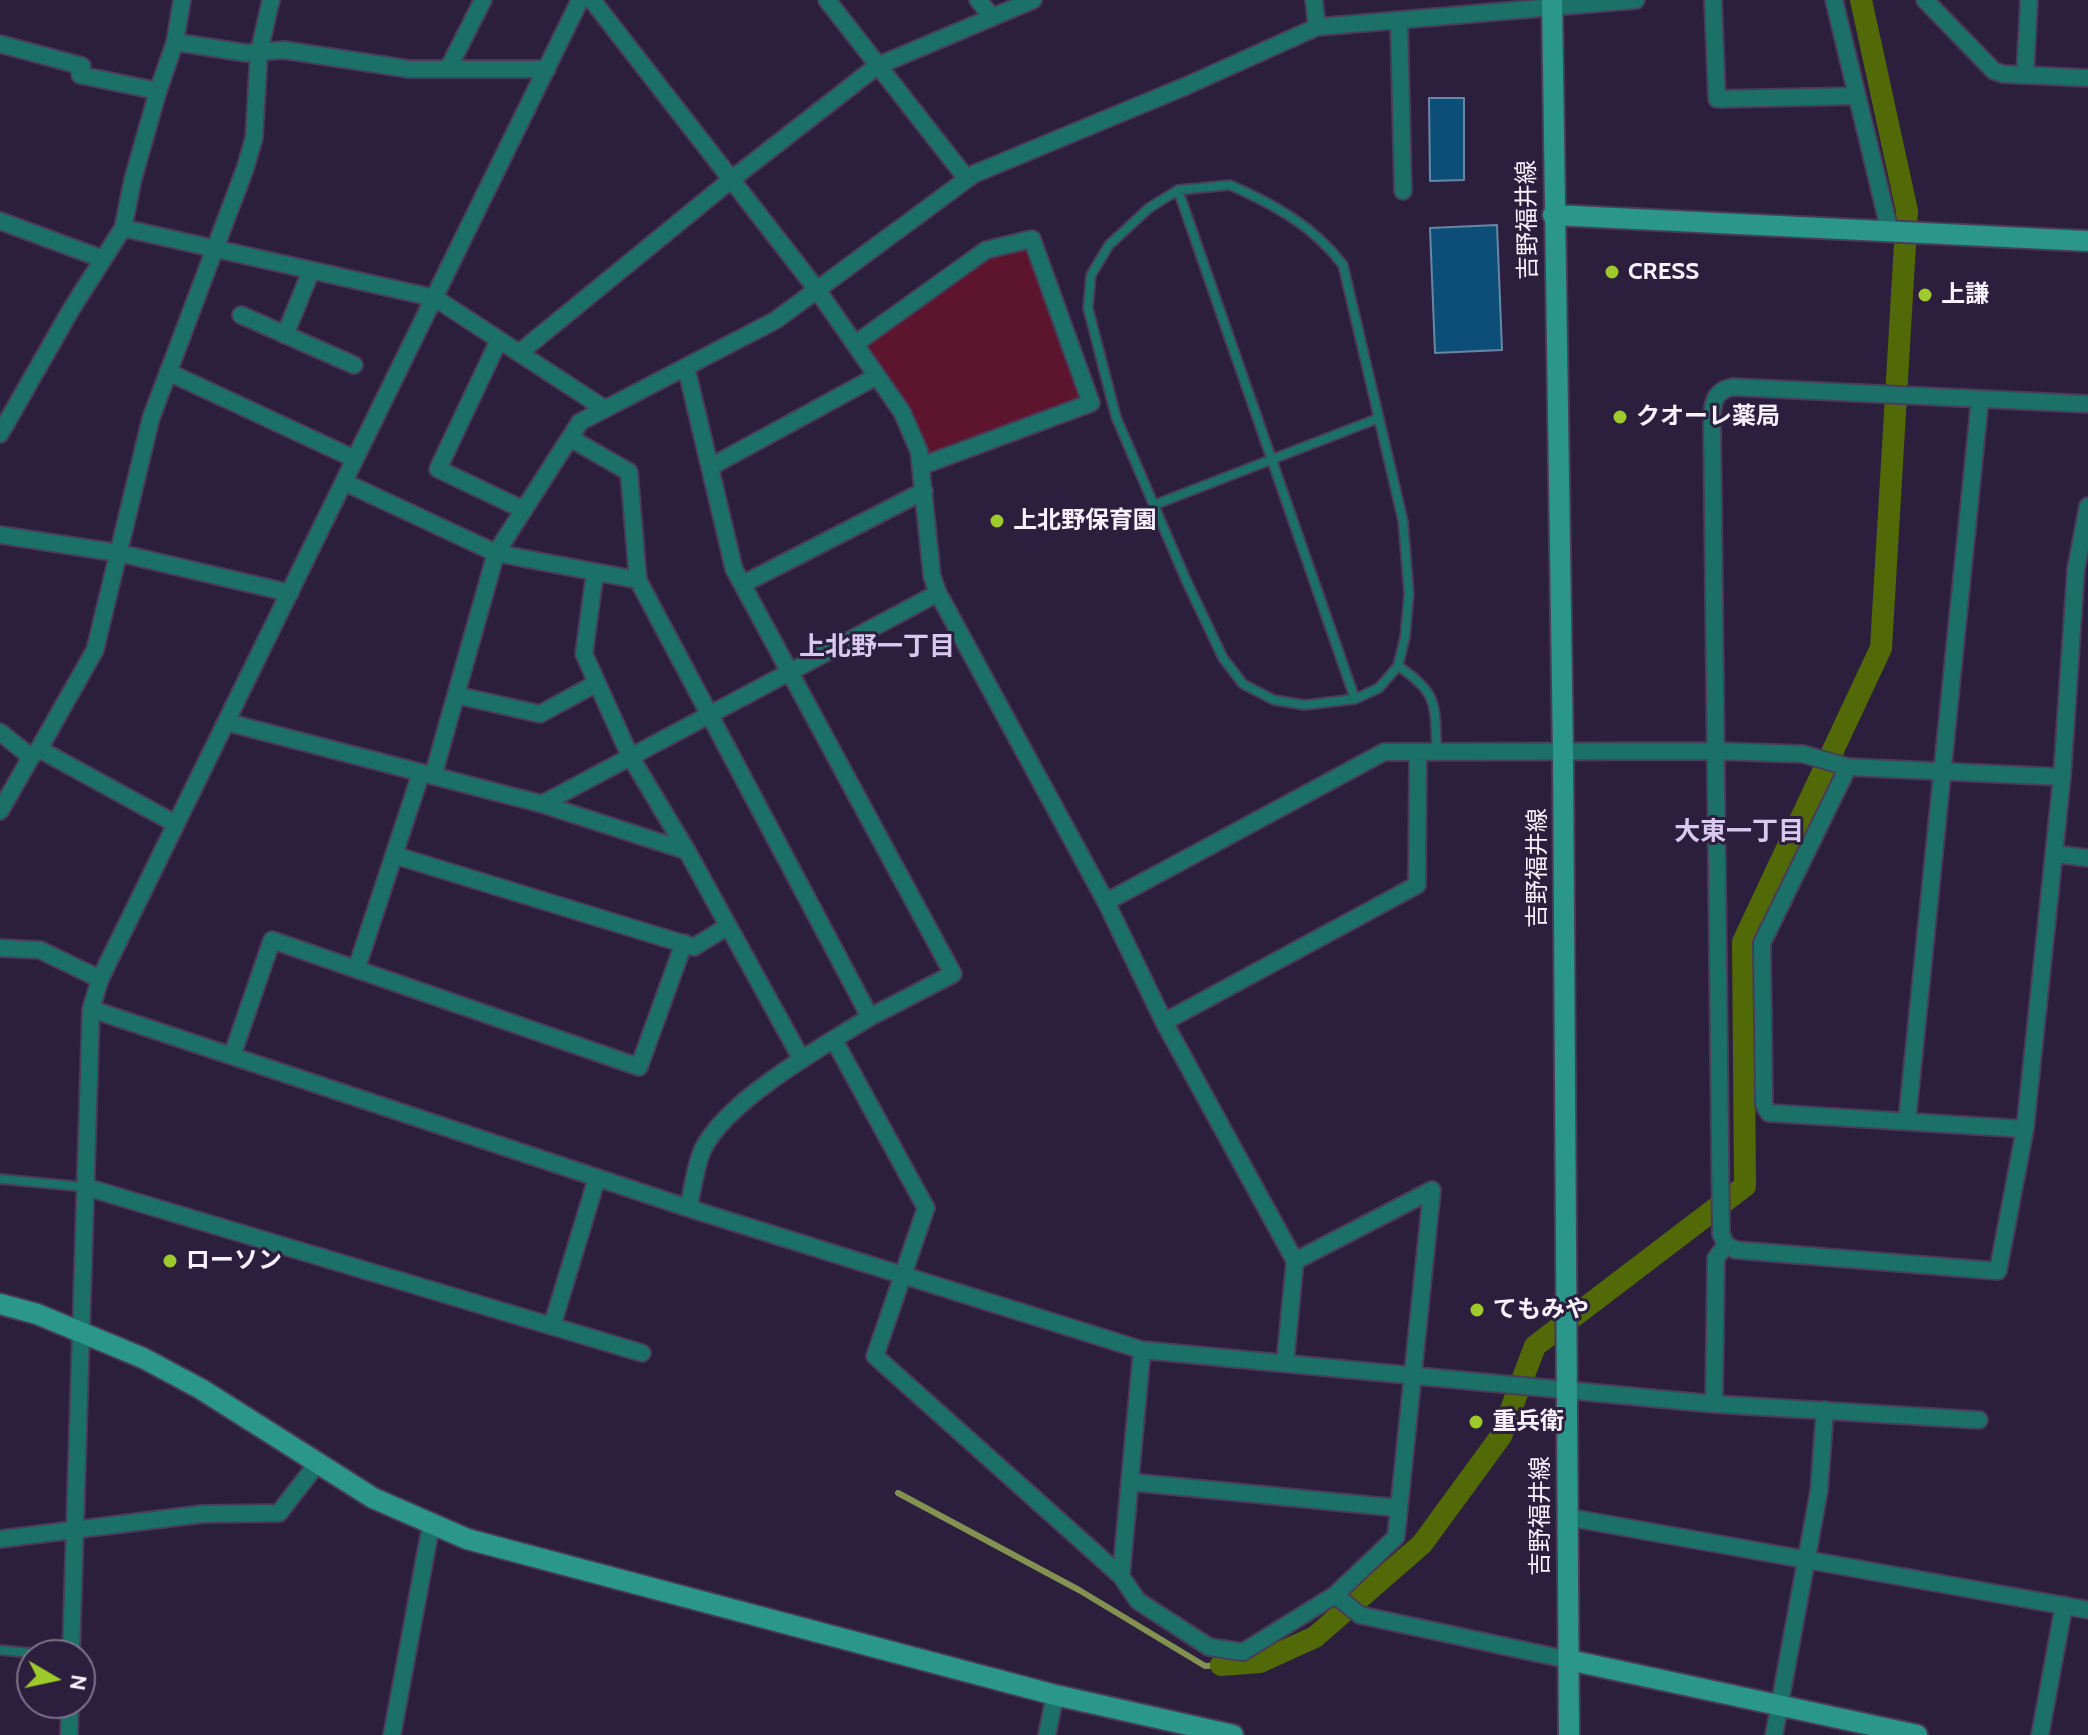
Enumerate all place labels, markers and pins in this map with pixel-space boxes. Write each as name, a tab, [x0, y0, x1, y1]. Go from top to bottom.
place label: CRESS	[1628, 258, 1699, 286]
marker: CRESS	[1603, 263, 1621, 281]
place label: 上謙	[1941, 281, 1989, 309]
marker: 上謙	[1916, 286, 1934, 304]
place label: クオーレ薬局	[1636, 403, 1780, 431]
marker: クオーレ薬局	[1611, 408, 1629, 426]
place label: 上北野保育園	[1013, 507, 1157, 535]
marker: 上北野保育園	[988, 512, 1006, 530]
place label: ローソン	[186, 1247, 282, 1275]
marker: ローソン	[161, 1252, 179, 1270]
place label: てもみや	[1493, 1296, 1589, 1324]
marker: てもみや	[1468, 1301, 1486, 1319]
place label: 重兵衛	[1492, 1408, 1564, 1436]
marker: 重兵衛	[1467, 1413, 1485, 1431]

